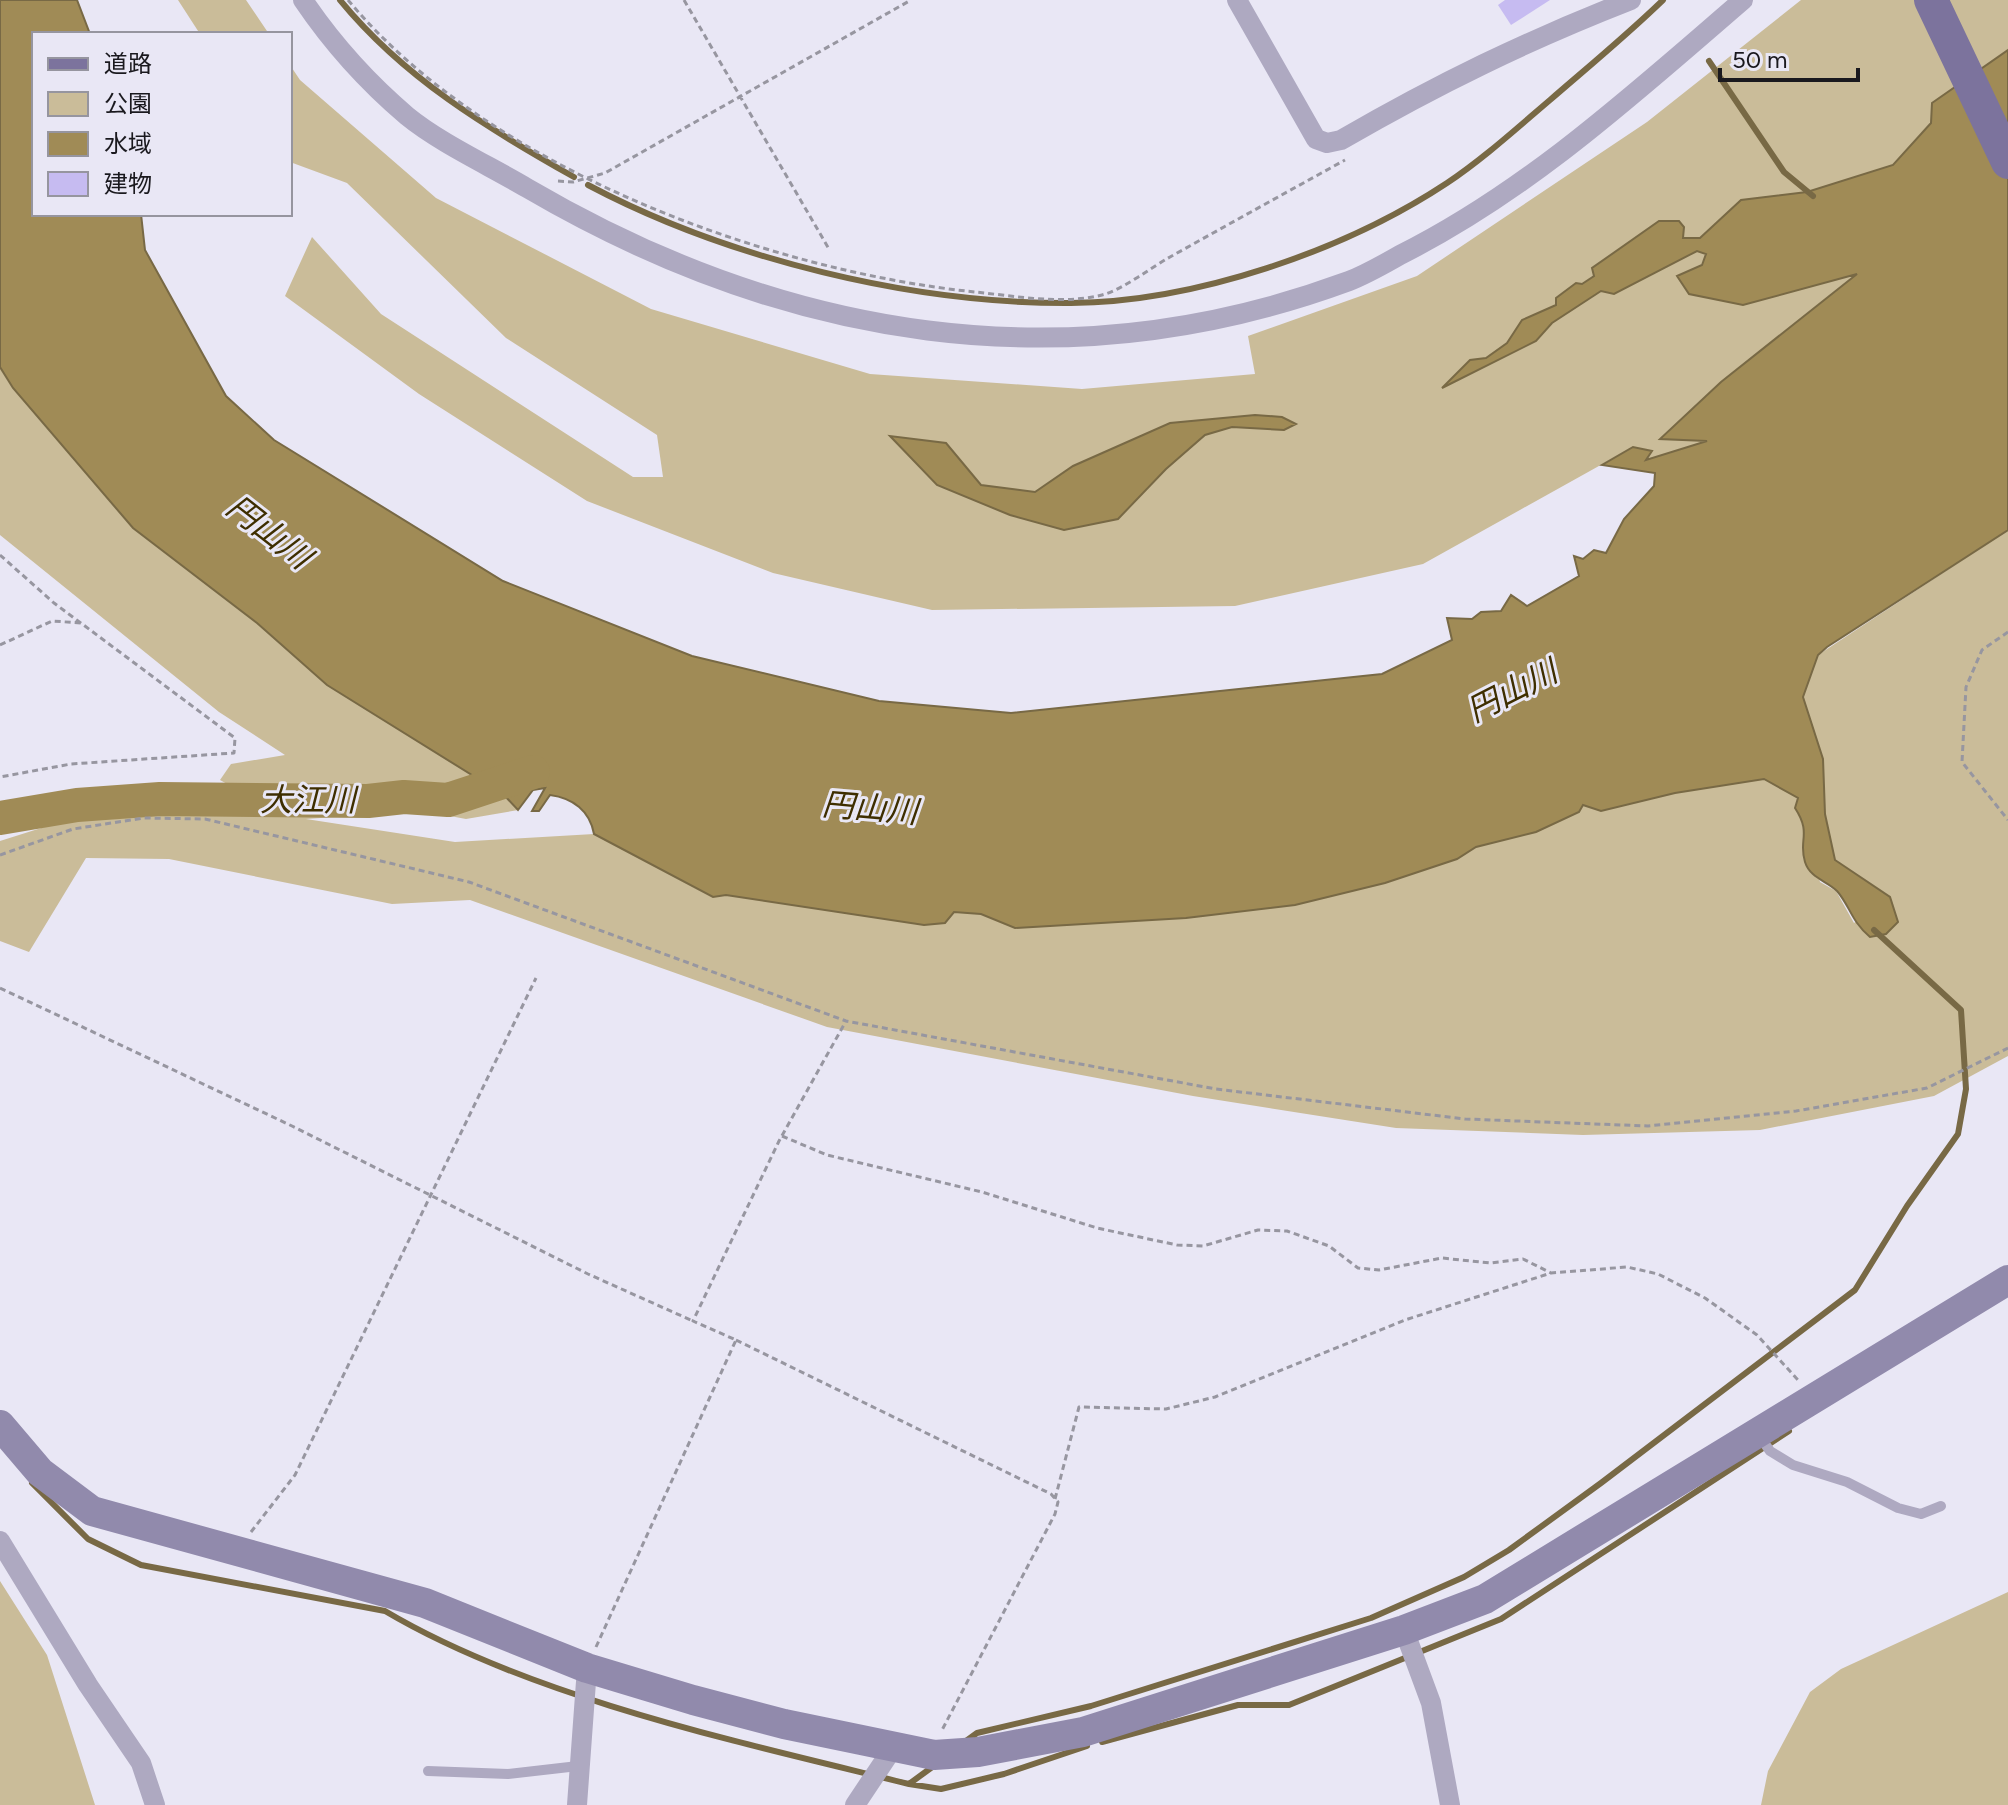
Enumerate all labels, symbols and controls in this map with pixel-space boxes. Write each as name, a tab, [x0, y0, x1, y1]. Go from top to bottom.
legend	[32, 32, 292, 216]
scale bar	[1720, 32, 1858, 82]
text: 50 m	[1732, 45, 1788, 74]
text: 道路	[104, 49, 152, 78]
text: 公園	[104, 89, 152, 118]
text: 水域	[104, 129, 152, 158]
text: 建物	[104, 169, 152, 198]
water label: 円山川	[219, 487, 321, 578]
water label: 円山川	[1461, 651, 1566, 730]
water label: 大江川	[260, 781, 359, 819]
water label: 円山川	[821, 785, 922, 831]

